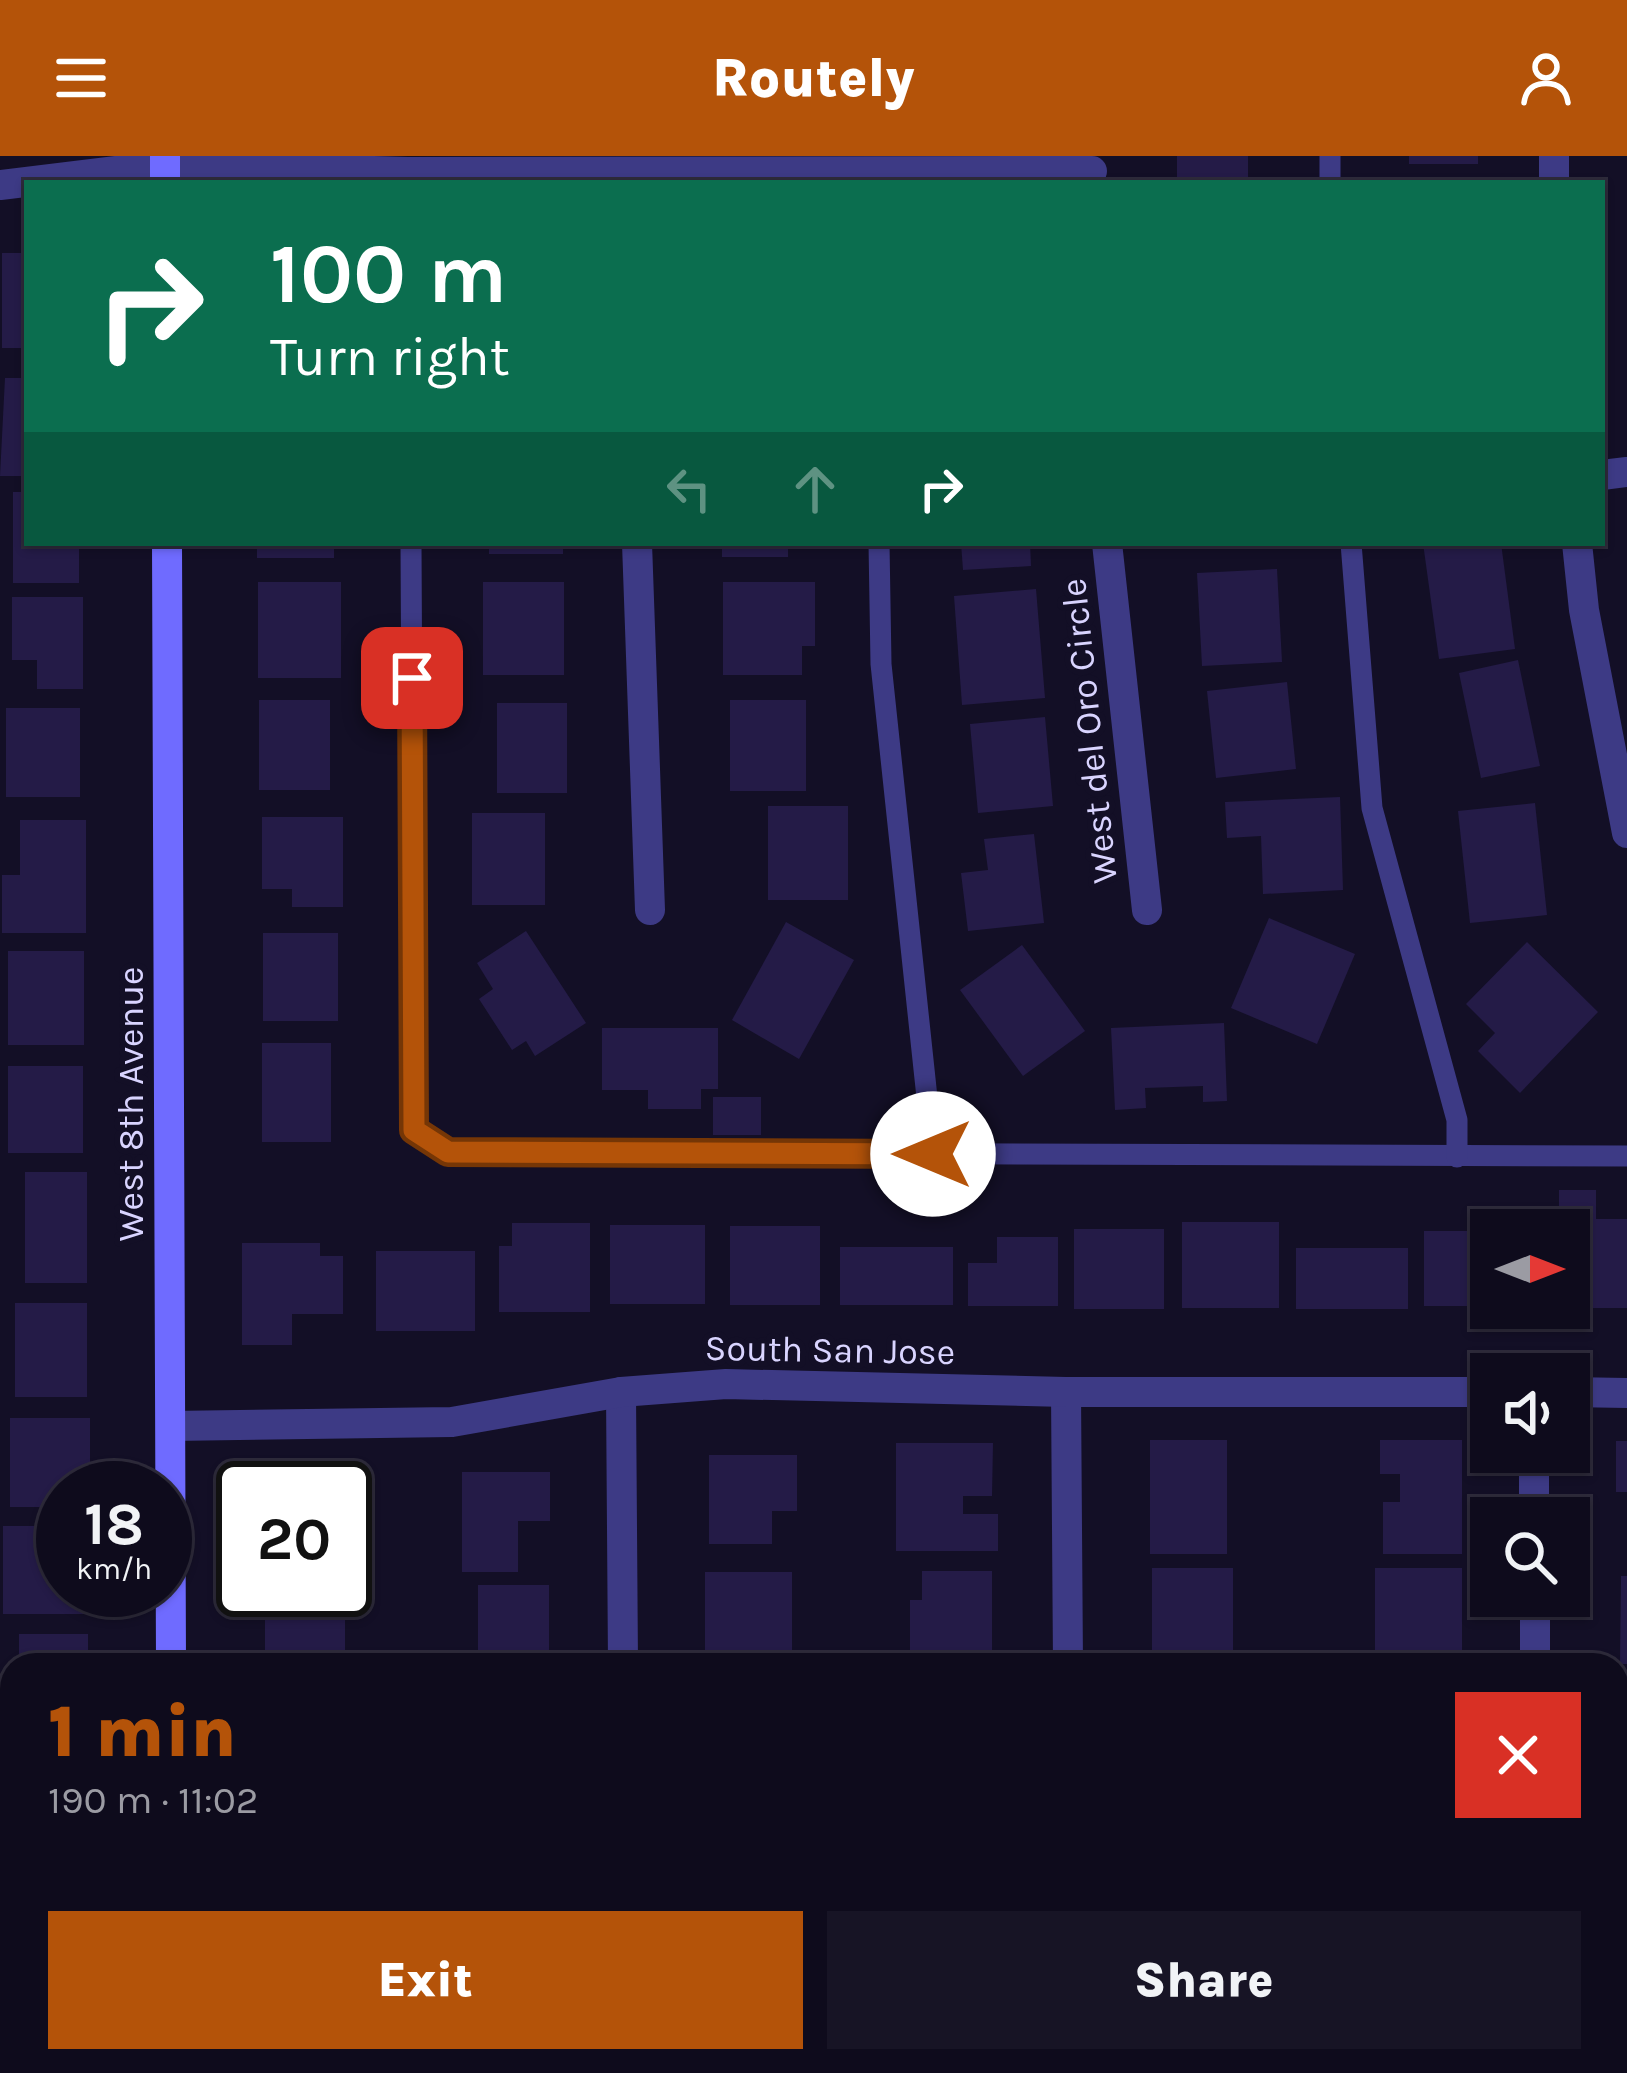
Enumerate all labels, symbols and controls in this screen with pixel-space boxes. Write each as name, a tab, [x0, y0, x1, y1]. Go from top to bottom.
icon: menu	[48, 45, 114, 111]
icon: person	[1513, 45, 1579, 111]
text: Routely	[712, 46, 915, 110]
text: 100 m	[270, 225, 507, 323]
icon: right	[72, 228, 228, 384]
text: Turn right	[270, 325, 510, 389]
icon: left	[656, 456, 722, 522]
icon: ahead	[782, 456, 848, 522]
icon: right	[908, 456, 974, 522]
street label: West del Oro Circle	[1052, 576, 1126, 885]
pin	[361, 627, 463, 729]
icon: arrive	[379, 645, 445, 711]
street label: West 8th Avenue	[110, 967, 152, 1241]
position arrow	[870, 1091, 996, 1217]
north arrow	[1470, 1209, 1590, 1329]
map controls	[1470, 1209, 1590, 1617]
street label: South San Jose	[704, 1327, 956, 1373]
button: sound	[1470, 1353, 1590, 1473]
speed limit sign: 20	[216, 1461, 372, 1617]
text: 18	[84, 1489, 144, 1559]
button: search	[1470, 1497, 1590, 1617]
text: km/h	[76, 1551, 152, 1587]
text: 1 min	[48, 1690, 237, 1774]
button: close	[1455, 1692, 1581, 1818]
text: 190 m · 11:02	[48, 1777, 258, 1823]
button: Exit	[48, 1911, 803, 2049]
button: Share	[827, 1911, 1581, 2049]

